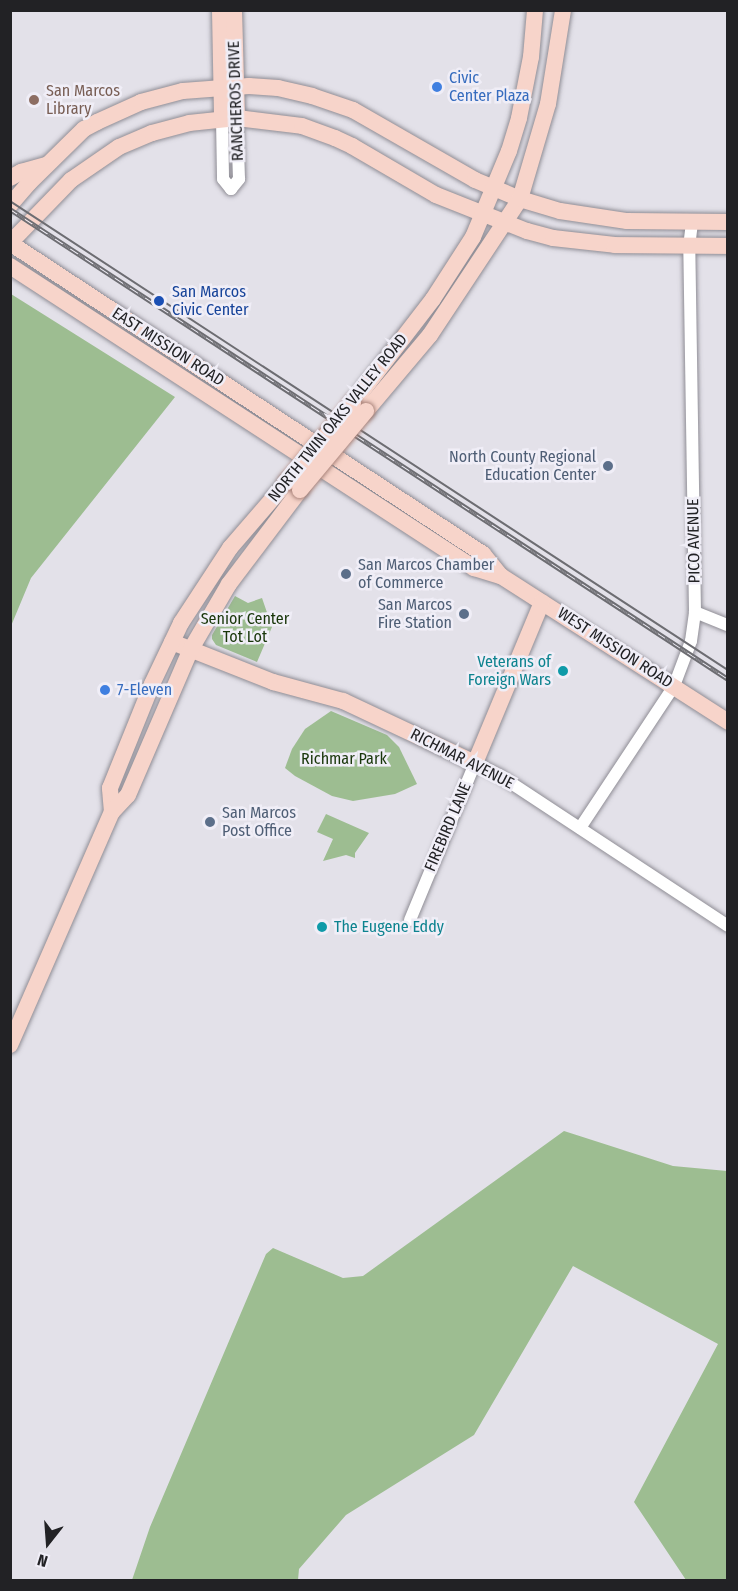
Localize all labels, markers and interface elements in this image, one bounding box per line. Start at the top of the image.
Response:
street label: RANCHEROS DRIVE [224,41,248,161]
place label: Civic Center Plaza [449,68,530,106]
marker: Civic Center Plaza [430,80,444,94]
place label: San Marcos Library [46,81,120,119]
marker: San Marcos Library [27,93,41,107]
place label: San Marcos Civic Center [172,282,249,320]
marker: San Marcos Civic Center [150,292,168,310]
street label: EAST MISSION ROAD [108,304,228,390]
street label: NORTH TWIN OAKS VALLEY ROAD [264,330,412,506]
place label: North County Regional Education Center [449,447,596,485]
marker: North County Regional Education Center [601,459,615,473]
street label: PICO AVENUE [684,499,704,583]
place label: San Marcos Chamber of Commerce [358,555,494,593]
marker: San Marcos Chamber of Commerce [339,567,353,581]
place label: San Marcos Fire Station [378,595,452,633]
street label: WEST MISSION ROAD [554,604,676,692]
marker: San Marcos Fire Station [457,607,471,621]
park label: Senior Center Tot Lot [201,609,289,647]
place label: Veterans of Foreign Wars [468,652,551,690]
marker: Veterans of Foreign Wars [556,664,570,678]
place label: 7-Eleven [117,680,172,700]
marker: 7-Eleven [98,683,112,697]
street label: RICHMAR AVENUE [407,725,517,793]
park label: Richmar Park [301,749,387,769]
street label: FIREBIRD LANE [421,780,475,874]
place label: San Marcos Post Office [222,803,296,841]
marker: San Marcos Post Office [203,815,217,829]
place label: The Eugene Eddy [334,917,444,937]
marker: The Eugene Eddy [315,920,329,934]
north arrow [18,1513,78,1573]
text: N [35,1550,50,1571]

